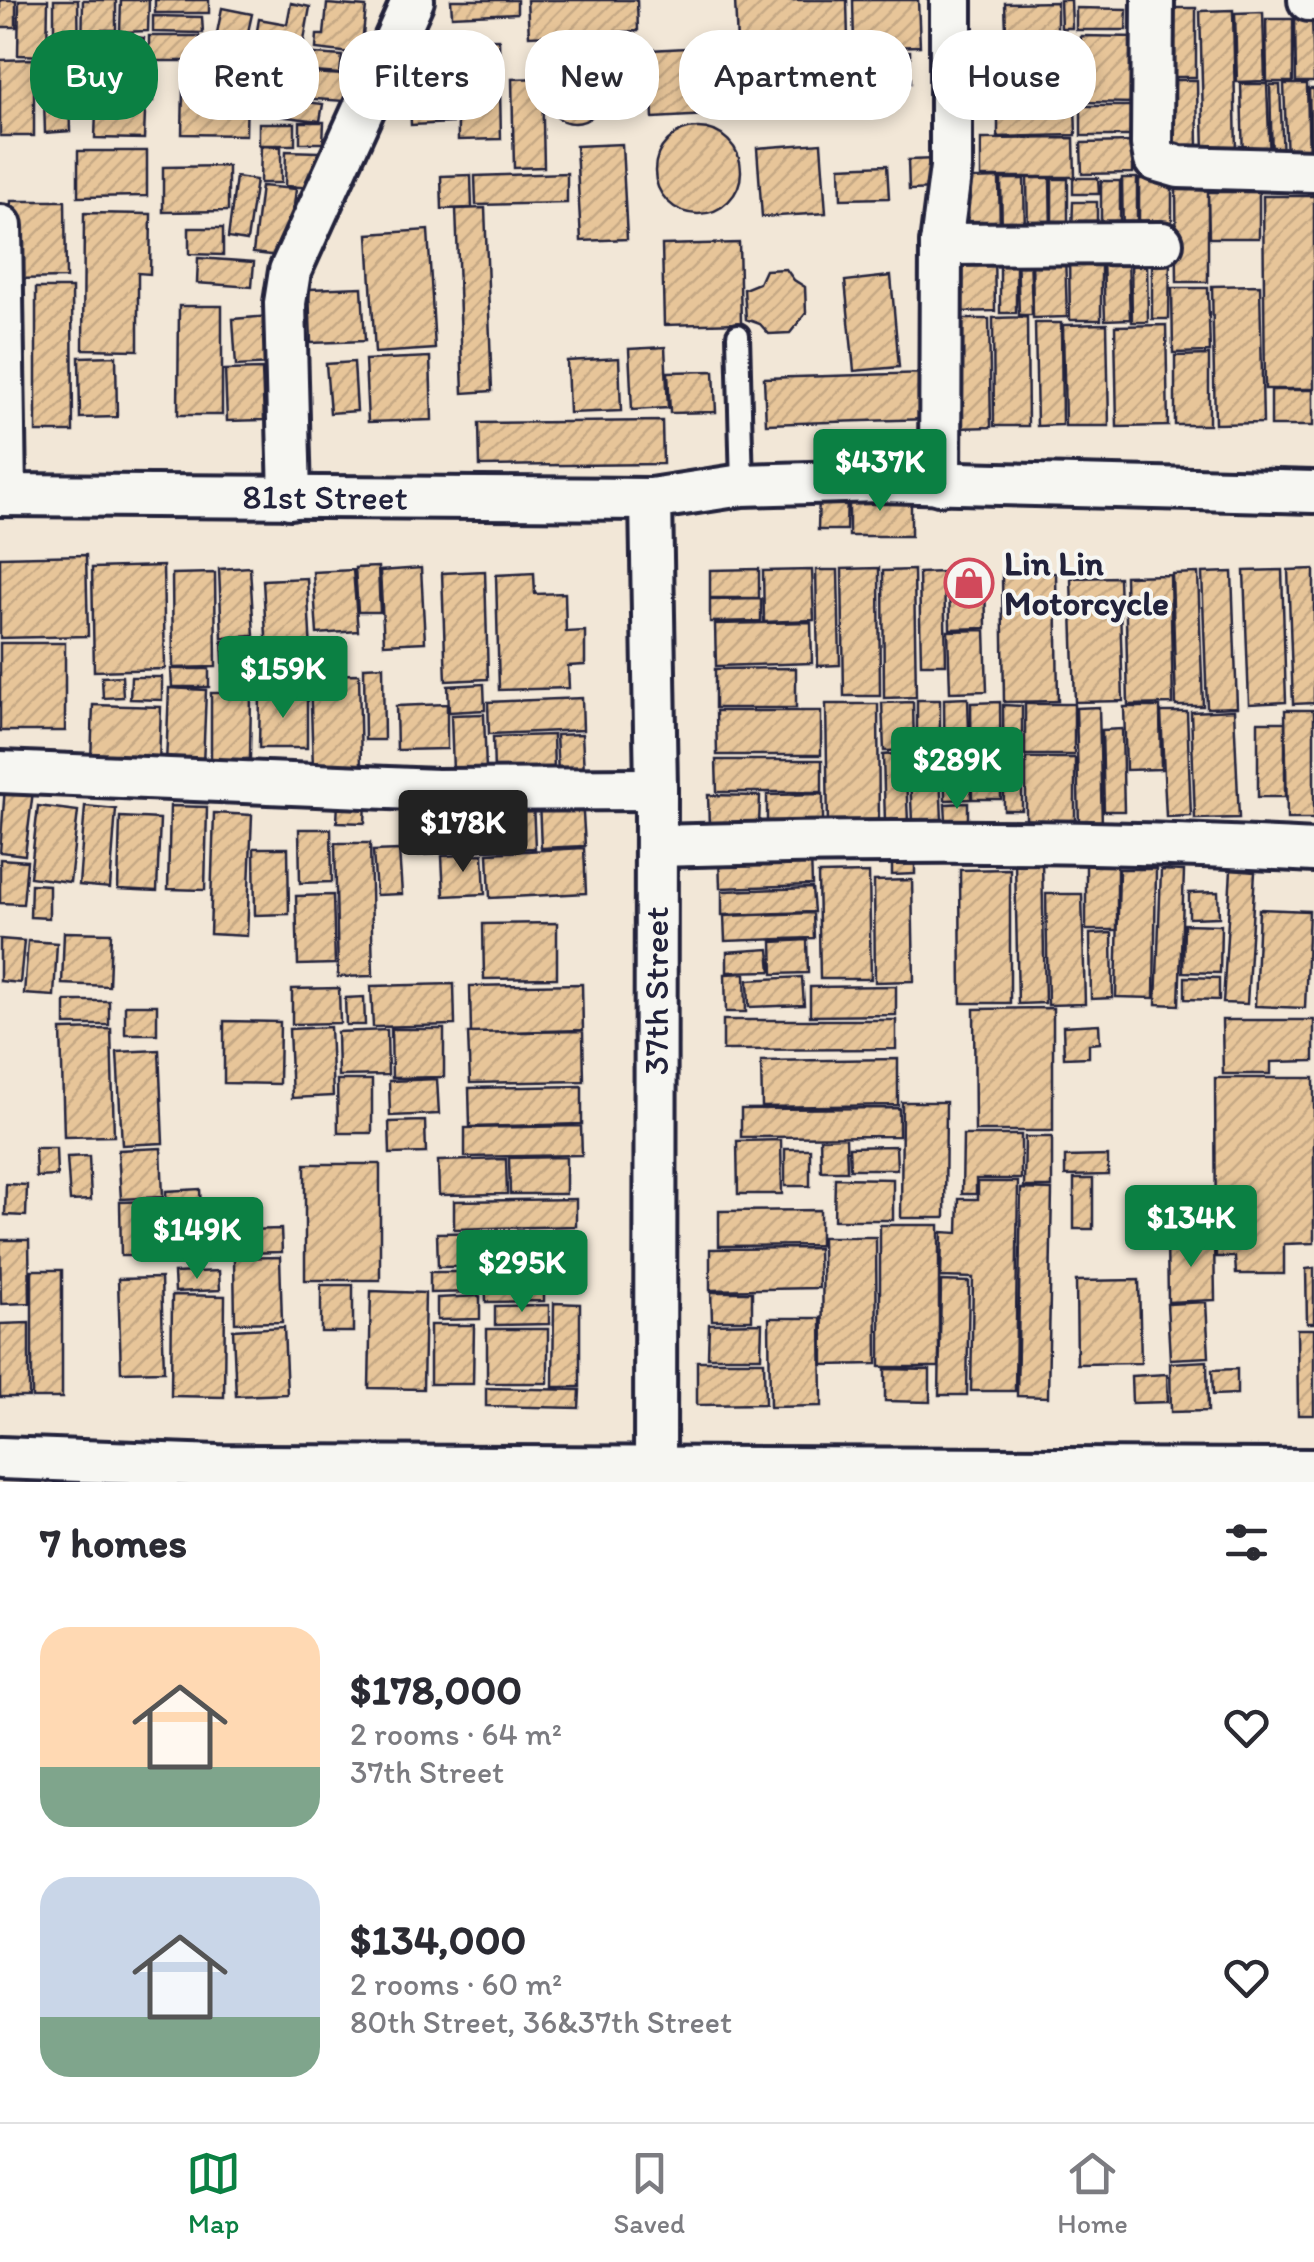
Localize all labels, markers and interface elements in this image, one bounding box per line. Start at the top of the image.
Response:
chip: Buy [30,30,158,120]
chip: Rent [178,30,319,120]
chip: Filters [339,30,505,120]
chip: New [525,30,659,120]
chip: Apartment [679,30,912,120]
chip: House [932,30,1096,120]
pin: $437K [810,429,950,514]
text: $437K [835,442,925,480]
street label: 81st Street [242,475,408,519]
place label: Lin Lin Motorcycle [1004,542,1169,624]
shop icon: Lin Lin Motorcycle [943,557,995,609]
pin: $159K [213,636,353,721]
text: $159K [240,649,326,687]
pin: $289K [887,727,1027,812]
text: $289K [913,740,1001,778]
pin: $178K [393,790,533,875]
text: $178K [421,803,505,841]
street label: 37th Street [635,907,677,1075]
pin: $134K [1121,1185,1261,1270]
pin: $149K [127,1197,267,1282]
text: $134K [1147,1198,1235,1236]
text: $149K [153,1210,241,1248]
pin: $295K [452,1230,592,1315]
text: $295K [478,1243,566,1281]
icon: filters [1219,1515,1274,1570]
text: 7 homes [40,1517,187,1568]
text: $178,000 [350,1664,522,1715]
icon: home [120,1667,240,1787]
icon: heart [1219,1700,1274,1755]
text: 2 rooms · 64 m² [350,1715,562,1753]
text: 37th Street [350,1753,504,1791]
text: $134,000 [350,1914,526,1965]
icon: home [120,1917,240,2037]
icon: heart [1219,1950,1274,2005]
text: 2 rooms · 60 m² [350,1965,562,2003]
text: 80th Street, 36&37th Street [350,2003,732,2041]
tab: Map [186,2146,241,2240]
tab: Saved [613,2146,685,2240]
tab: Home [1057,2146,1128,2240]

